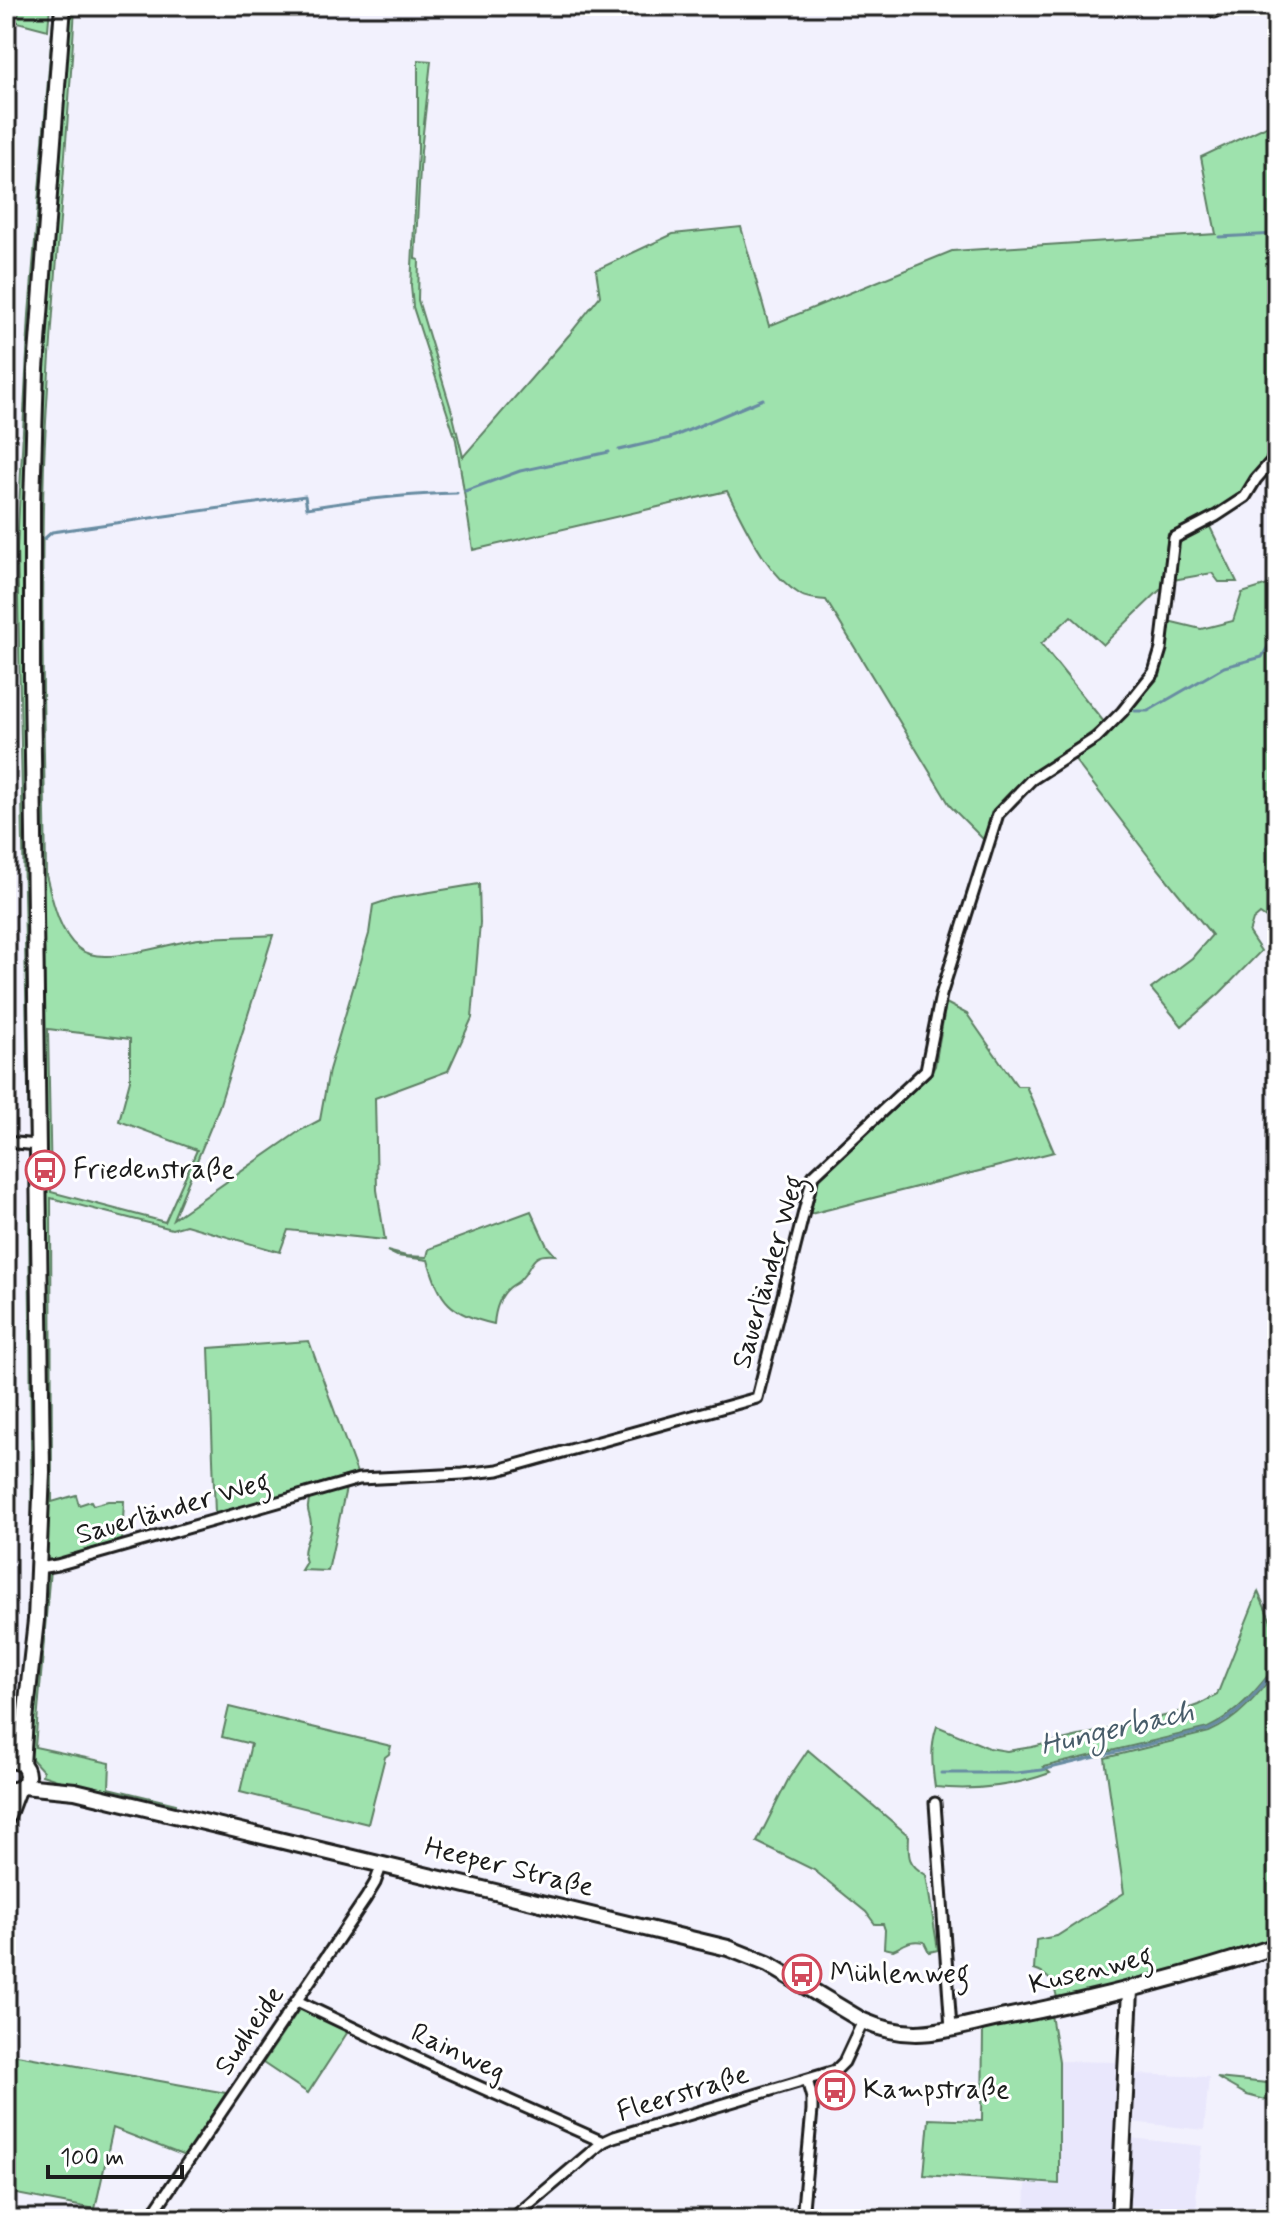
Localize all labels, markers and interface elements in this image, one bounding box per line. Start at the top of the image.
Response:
bus stop icon: Friedenstraße [24,1149,66,1191]
place label: Friedenstraße [73,1152,235,1189]
street label: Sauerländer Weg [724,1171,817,1374]
street label: Sauerländer Weg [72,1464,275,1557]
water label: Hungerbach [1036,1692,1198,1769]
street label: Heeper Straße [421,1829,597,1907]
street label: Kusenweg [1026,1938,1157,2007]
bus stop icon: Mühlenweg [781,1953,823,1995]
place label: Mühlenweg [830,1956,969,1996]
street label: Sudheide [206,1979,294,2083]
street label: Rainweg [405,2015,511,2091]
street label: Fleerstraße [613,2056,753,2132]
bus stop icon: Kampstraße [814,2069,856,2111]
place label: Kampstraße [863,2072,1010,2109]
scale bar [48,2129,182,2179]
text: 100 m [60,2143,124,2174]

